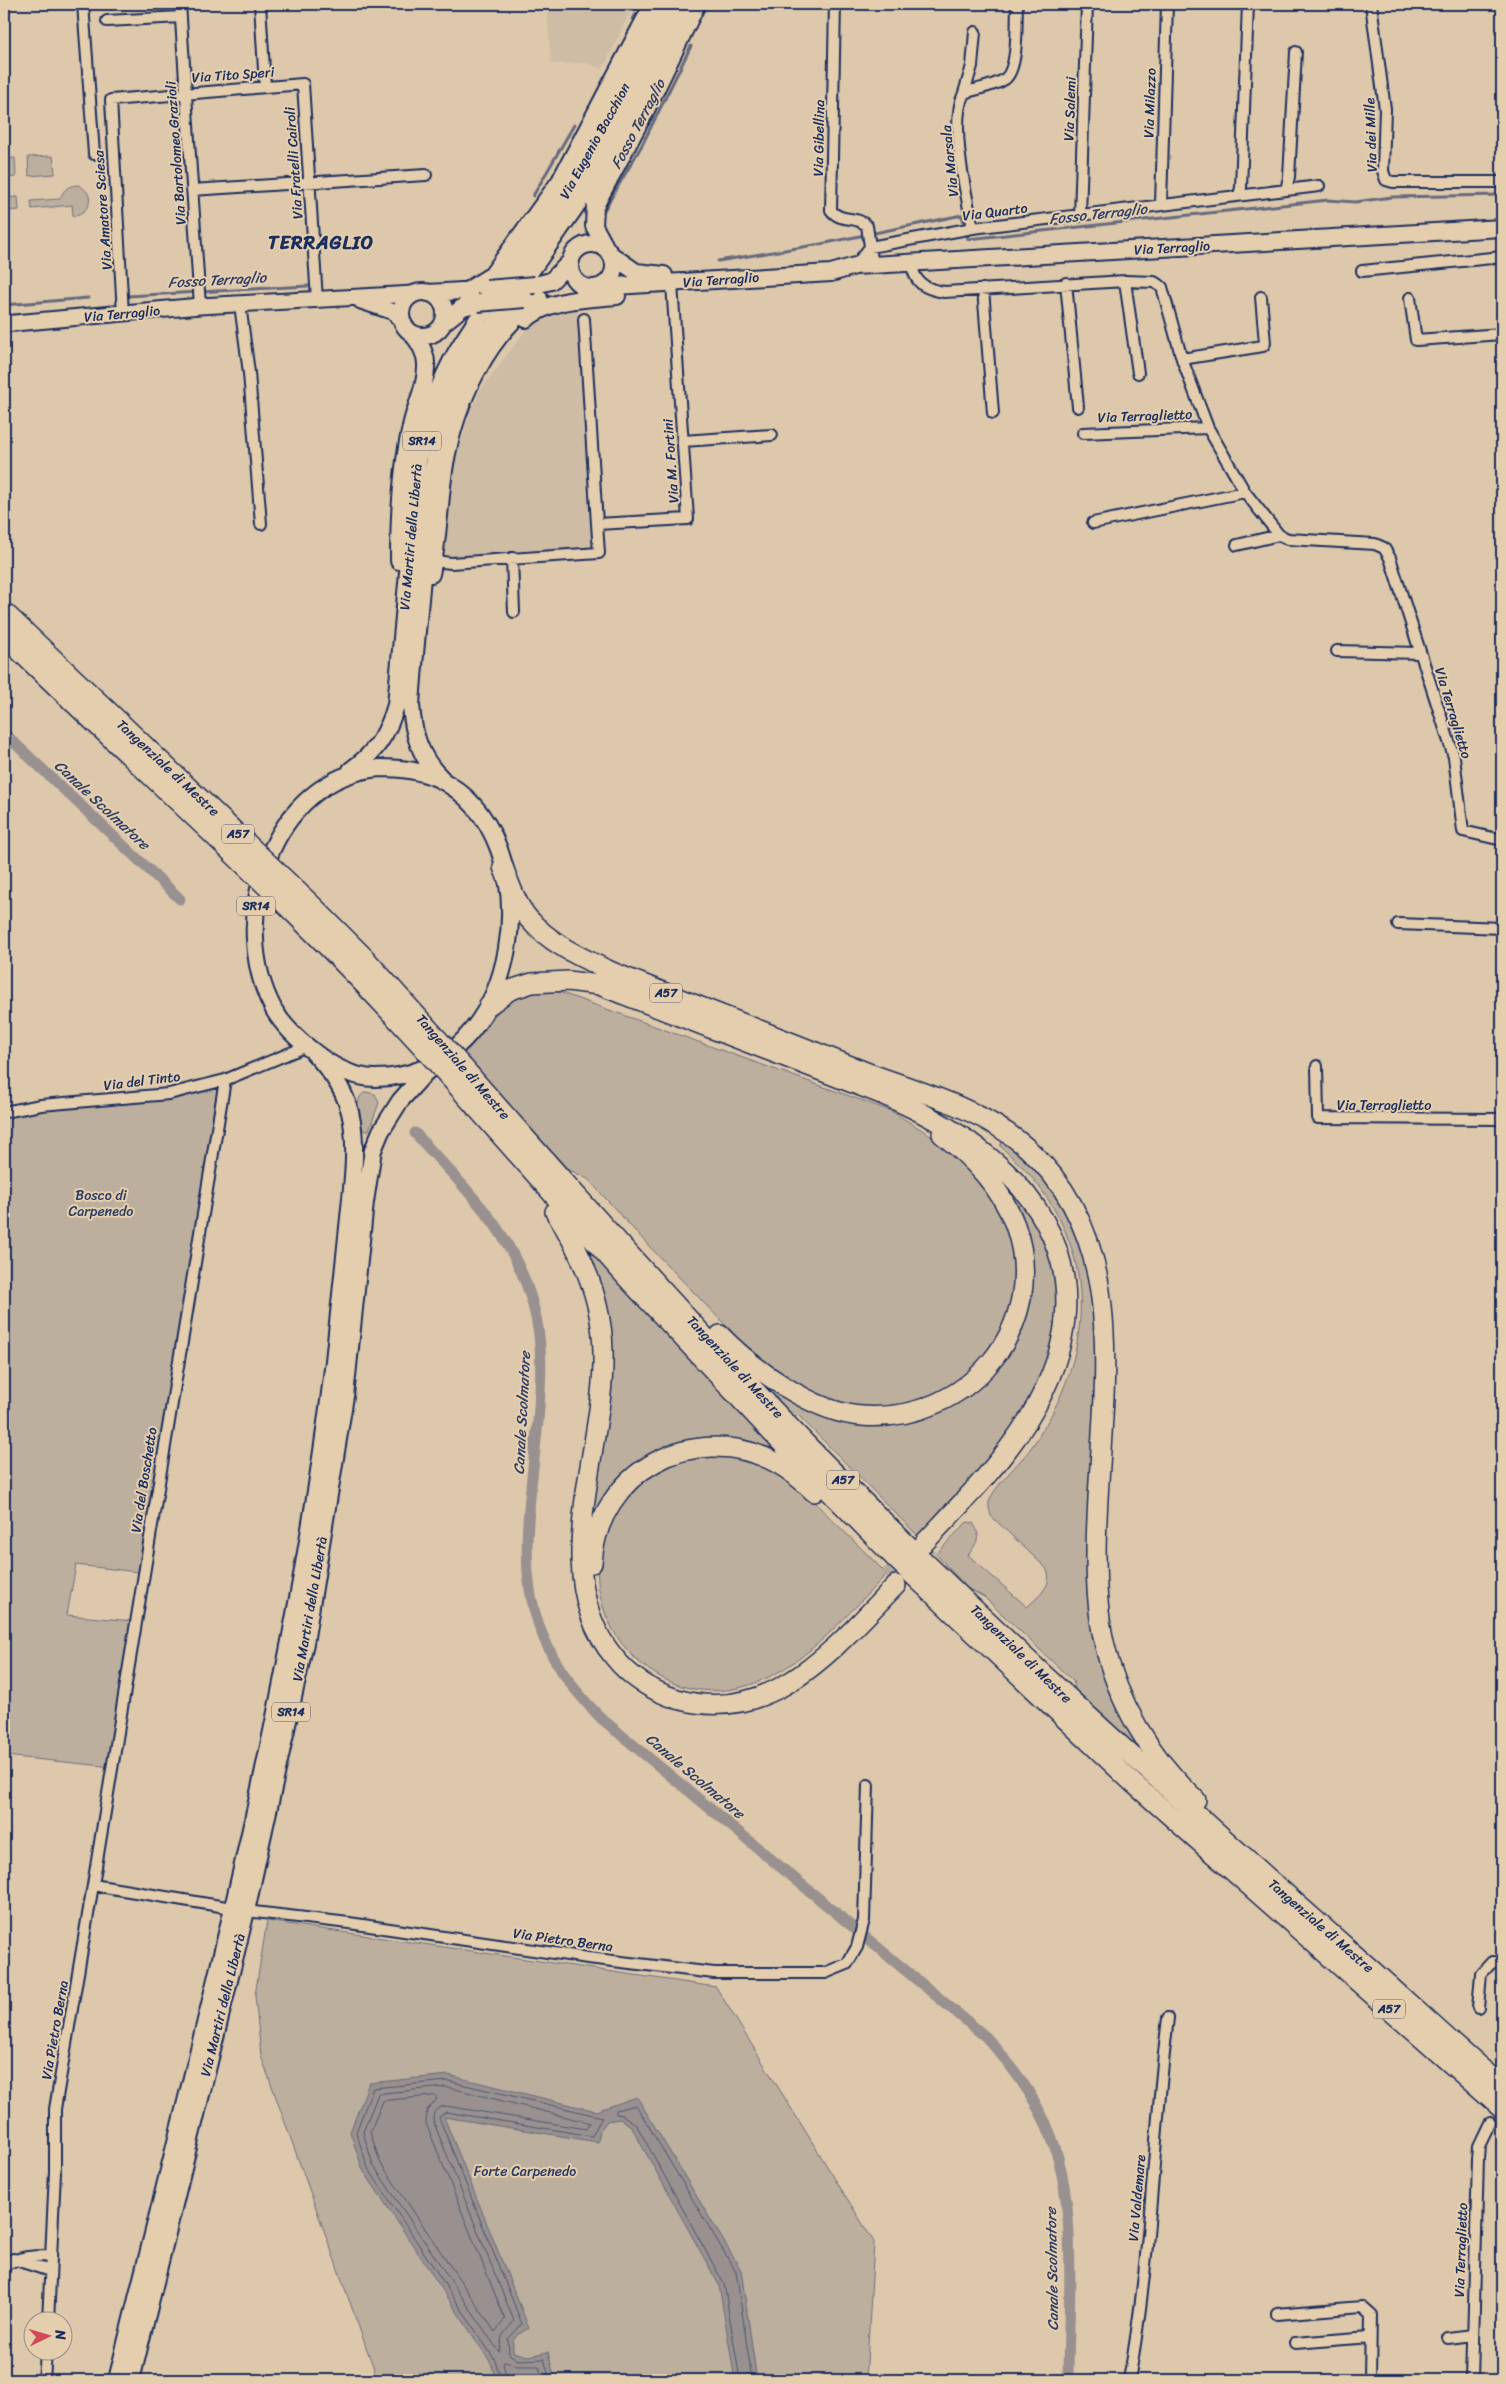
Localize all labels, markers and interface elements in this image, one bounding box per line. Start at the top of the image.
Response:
street label: Via Tito Speri [191,60,276,90]
street label: Via Milazzo [1136,68,1164,138]
water label: Fosso Terraglio [603,73,673,173]
street label: Via Salemi [1056,75,1084,142]
street label: Via Eugenio Bacchion [553,78,638,204]
street label: Via Bartolomeo Grazioli [158,79,193,226]
street label: Via dei Mille [1357,97,1385,173]
street label: Via Gibellina [806,99,832,177]
street label: Via Fratelli Cairoli [278,105,310,220]
street label: Via Marsala [934,123,966,198]
street label: Via Amatore Sciesa [86,148,120,271]
street label: Via Quarto [961,196,1029,228]
water label: Fosso Terraglio [1048,196,1150,232]
district label: TERRAGLIO [268,226,374,259]
street label: Via Terraglio [1133,234,1211,262]
water label: Fosso Terraglio [167,264,268,296]
street label: Via Terraglio [682,265,760,295]
street label: Via Terraglio [83,298,161,330]
street label: Via Terraglietto [1097,402,1193,430]
street label: Via M. Fortini [656,417,686,504]
road number: SR14 [403,432,441,451]
street label: Via Martiri della Libertà [392,463,430,611]
street label: Via Terraglietto [1427,664,1479,762]
street label: Tangenziale di Mestre [110,713,226,823]
water label: Canale Scolmatore [48,754,157,857]
road number: A57 [222,824,254,844]
road number: SR14 [237,896,275,916]
road number: A57 [650,984,682,1002]
street label: Tangenziale di Mestre [409,1008,517,1126]
street label: Via del Tinto [102,1064,182,1098]
street label: Via Terraglietto [1337,1093,1431,1118]
park label: Bosco di Carpenedo [69,1183,133,1224]
street label: Tangenziale di Mestre [680,1309,790,1425]
water label: Canale Scolmatore [506,1350,538,1475]
street label: Via del Boschetto [123,1425,165,1534]
road number: A57 [827,1470,859,1490]
street label: Via Martiri della Libertà [285,1535,335,1683]
street label: Tangenziale di Mestre [964,1598,1078,1710]
road number: SR14 [272,1702,310,1721]
water label: Canale Scolmatore [639,1726,751,1826]
street label: Tangenziale di Mestre [1262,1872,1380,1980]
street label: Via Pietro Berna [511,1921,615,1959]
street label: Via Martiri della Libertà [193,1931,253,2079]
street label: Via Pietro Berna [34,1978,76,2082]
road number: A57 [1373,2000,1405,2018]
street label: Via Valdemare [1121,2153,1153,2242]
park label: Forte Carpenedo [474,2159,576,2184]
street label: Via Terraglietto [1447,2202,1475,2298]
water label: Canale Scolmatore [1038,2206,1066,2331]
north arrow [22,2312,72,2362]
text: N [47,2328,73,2341]

